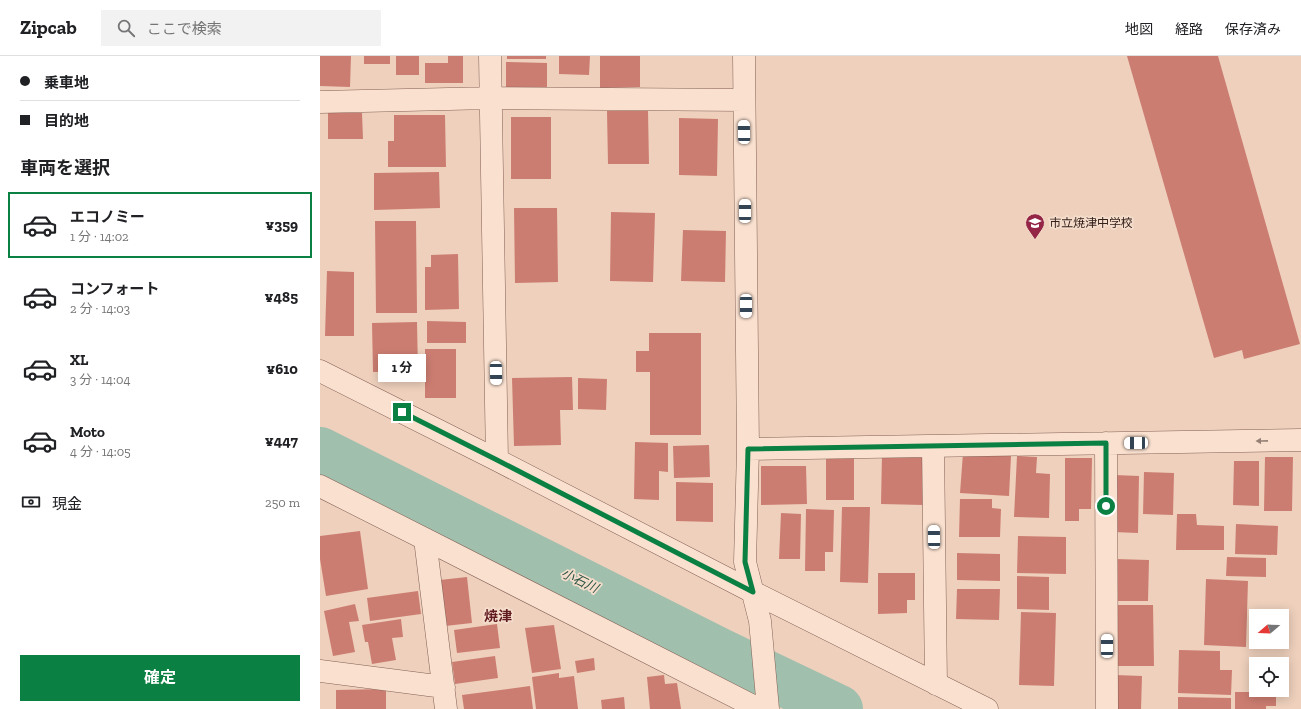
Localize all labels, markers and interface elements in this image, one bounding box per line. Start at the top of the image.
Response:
search box [101,10,381,46]
text: Zipcab [20,16,77,39]
icon: search [115,17,137,39]
text: ここで検索 [147,20,222,38]
text: 地図 [1125,21,1153,38]
text: 経路 [1175,21,1203,38]
text: 保存済み [1225,21,1281,38]
text: 乗車地 [44,74,89,92]
text: 目的地 [44,112,89,130]
car [738,120,750,144]
text: 車両を選択 [20,157,110,179]
car [739,199,751,223]
icon: car [22,207,58,243]
text: エコノミー [70,208,145,226]
school or university icon: 市立焼津中学校 [1024,212,1046,240]
text: ¥359 [265,216,298,234]
place label: 市立焼津中学校 [1049,216,1133,230]
text: 1 分 · 14:02 [70,229,129,244]
icon: car [22,279,58,315]
text: コンフォート [70,280,160,298]
text: ¥485 [265,288,298,306]
car [740,294,752,318]
text: 2 分 · 14:03 [70,301,130,316]
icon: car [22,351,58,387]
text: XL [70,351,88,369]
callout: 1 分 [378,354,426,382]
text: ¥610 [266,360,298,378]
text: 1 分 [392,360,412,375]
car [490,361,502,385]
text: 3 分 · 14:04 [70,372,130,387]
route end [393,403,411,421]
icon: car [22,423,58,459]
text: Moto [70,423,105,441]
text: ¥447 [265,432,298,450]
car [1124,437,1148,449]
one-way arrow [1255,438,1268,444]
text: 4 分 · 14:05 [70,444,131,459]
icon: cash [20,491,42,513]
text: 現金 [52,495,82,513]
text: 250 m [265,495,300,510]
route start [1097,497,1115,515]
car [928,525,940,549]
water label: 小石川 [559,565,602,597]
district label: 焼津 [484,608,512,625]
north arrow [1249,609,1289,649]
map controls [1249,609,1289,697]
car [1101,634,1113,658]
button: 確定 [20,655,300,701]
button: locate [1249,657,1289,697]

